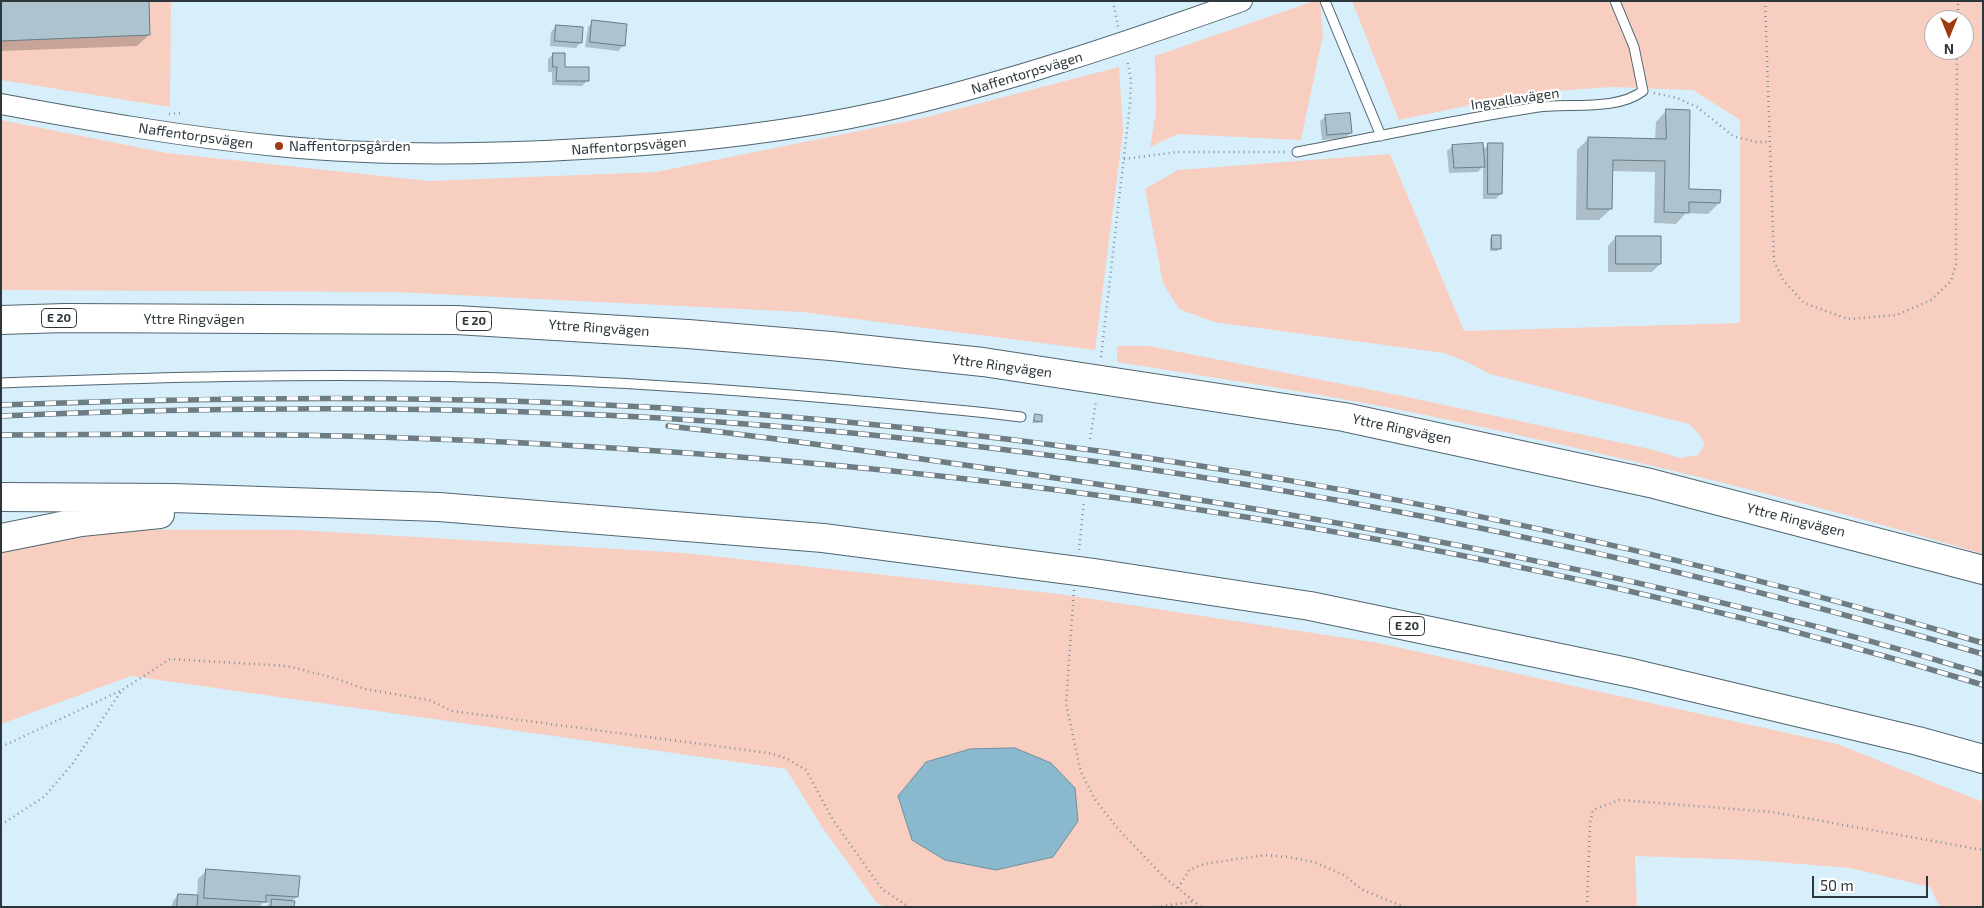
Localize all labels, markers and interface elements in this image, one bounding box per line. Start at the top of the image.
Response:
north arrow [1924,10,1974,60]
text: N [1944,41,1954,58]
street label: Naffentorpsvägen [969,48,1085,98]
street label: Ingvallavägen [1470,84,1560,114]
street label: Naffentorpsvägen [138,120,254,152]
street label: Naffentorpsvägen [571,134,687,158]
place label: Naffentorpsgården [289,138,411,154]
marker: Naffentorpsgården [273,140,285,152]
road number: E 20 [42,308,76,328]
street label: Yttre Ringvägen [143,311,245,327]
road number: E 20 [456,312,492,331]
street label: Yttre Ringvägen [548,316,650,340]
street label: Yttre Ringvägen [951,351,1053,381]
street label: Yttre Ringvägen [1351,410,1453,448]
street label: Yttre Ringvägen [1745,500,1847,540]
road number: E 20 [1390,616,1424,636]
scale bar [1814,866,1930,898]
text: 50 m [1820,876,1854,894]

